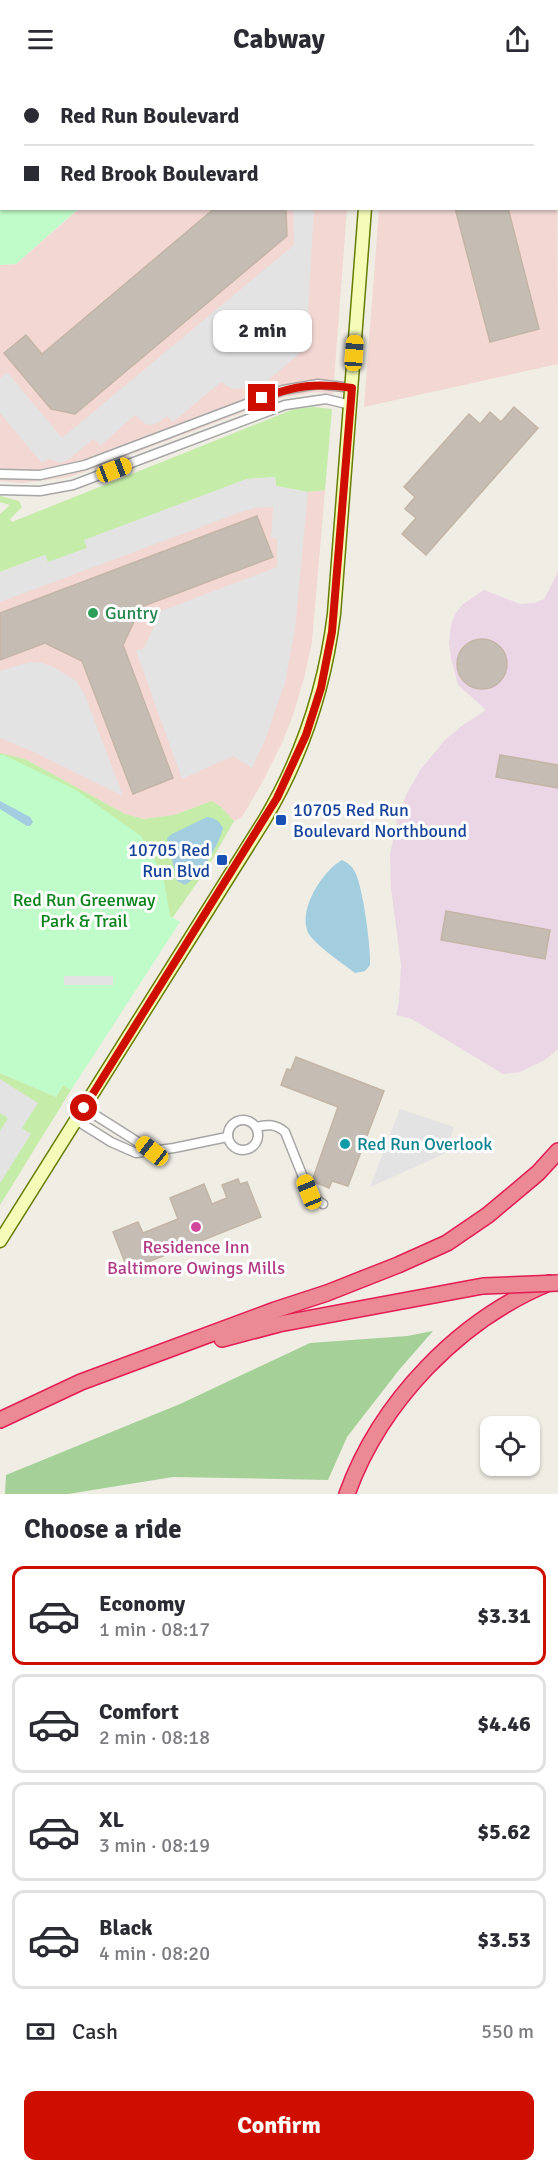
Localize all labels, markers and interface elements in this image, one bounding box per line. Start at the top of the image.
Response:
icon: menu [24,23,57,56]
text: Cabway [233,23,325,56]
icon: share [501,23,534,56]
text: Red Run Boulevard [60,102,239,129]
text: Red Brook Boulevard [60,160,258,187]
callout: 2 min [212,311,312,353]
text: 2 min [238,318,287,343]
car [344,334,364,372]
route end [248,384,275,411]
car [94,455,134,485]
place label: Guntry [105,602,159,624]
marker: Guntry [86,606,100,620]
place label: 10705 Red Run Boulevard Northbound [293,799,467,842]
marker: 10705 Red Run Boulevard Northbound [274,813,288,827]
place label: 10705 Red Run Blvd [128,839,210,882]
marker: 10705 Red Run Blvd [215,853,229,867]
park label: Red Run Greenway Park & Trail [13,889,156,932]
route start [70,1094,97,1121]
car [132,1133,172,1169]
place label: Red Run Overlook [357,1133,492,1155]
marker: Red Run Overlook [338,1137,352,1151]
car [294,1172,324,1212]
marker: Residence Inn Baltimore Owings Mills [189,1220,203,1234]
place label: Residence Inn Baltimore Owings Mills [107,1236,285,1279]
map controls [480,1416,540,1476]
button: locate [480,1416,540,1476]
text: Choose a ride [24,1513,182,1546]
icon: car [27,1589,81,1643]
text: Economy [99,1590,185,1617]
text: $3.31 [477,1602,531,1629]
text: 1 min · 08:17 [99,1617,210,1642]
icon: car [27,1697,81,1751]
text: Comfort [99,1698,179,1725]
text: $4.46 [477,1710,531,1737]
text: 2 min · 08:18 [99,1725,210,1750]
icon: car [27,1805,81,1859]
text: XL [99,1806,124,1833]
text: $5.62 [477,1818,531,1845]
text: 3 min · 08:19 [99,1833,210,1858]
icon: car [27,1913,81,1967]
text: Black [99,1914,153,1941]
text: $3.53 [477,1926,531,1953]
text: 4 min · 08:20 [99,1941,210,1966]
icon: cash [24,2015,57,2048]
text: Cash [72,2018,118,2045]
text: 550 m [481,2019,534,2044]
button: Confirm [24,2091,534,2160]

